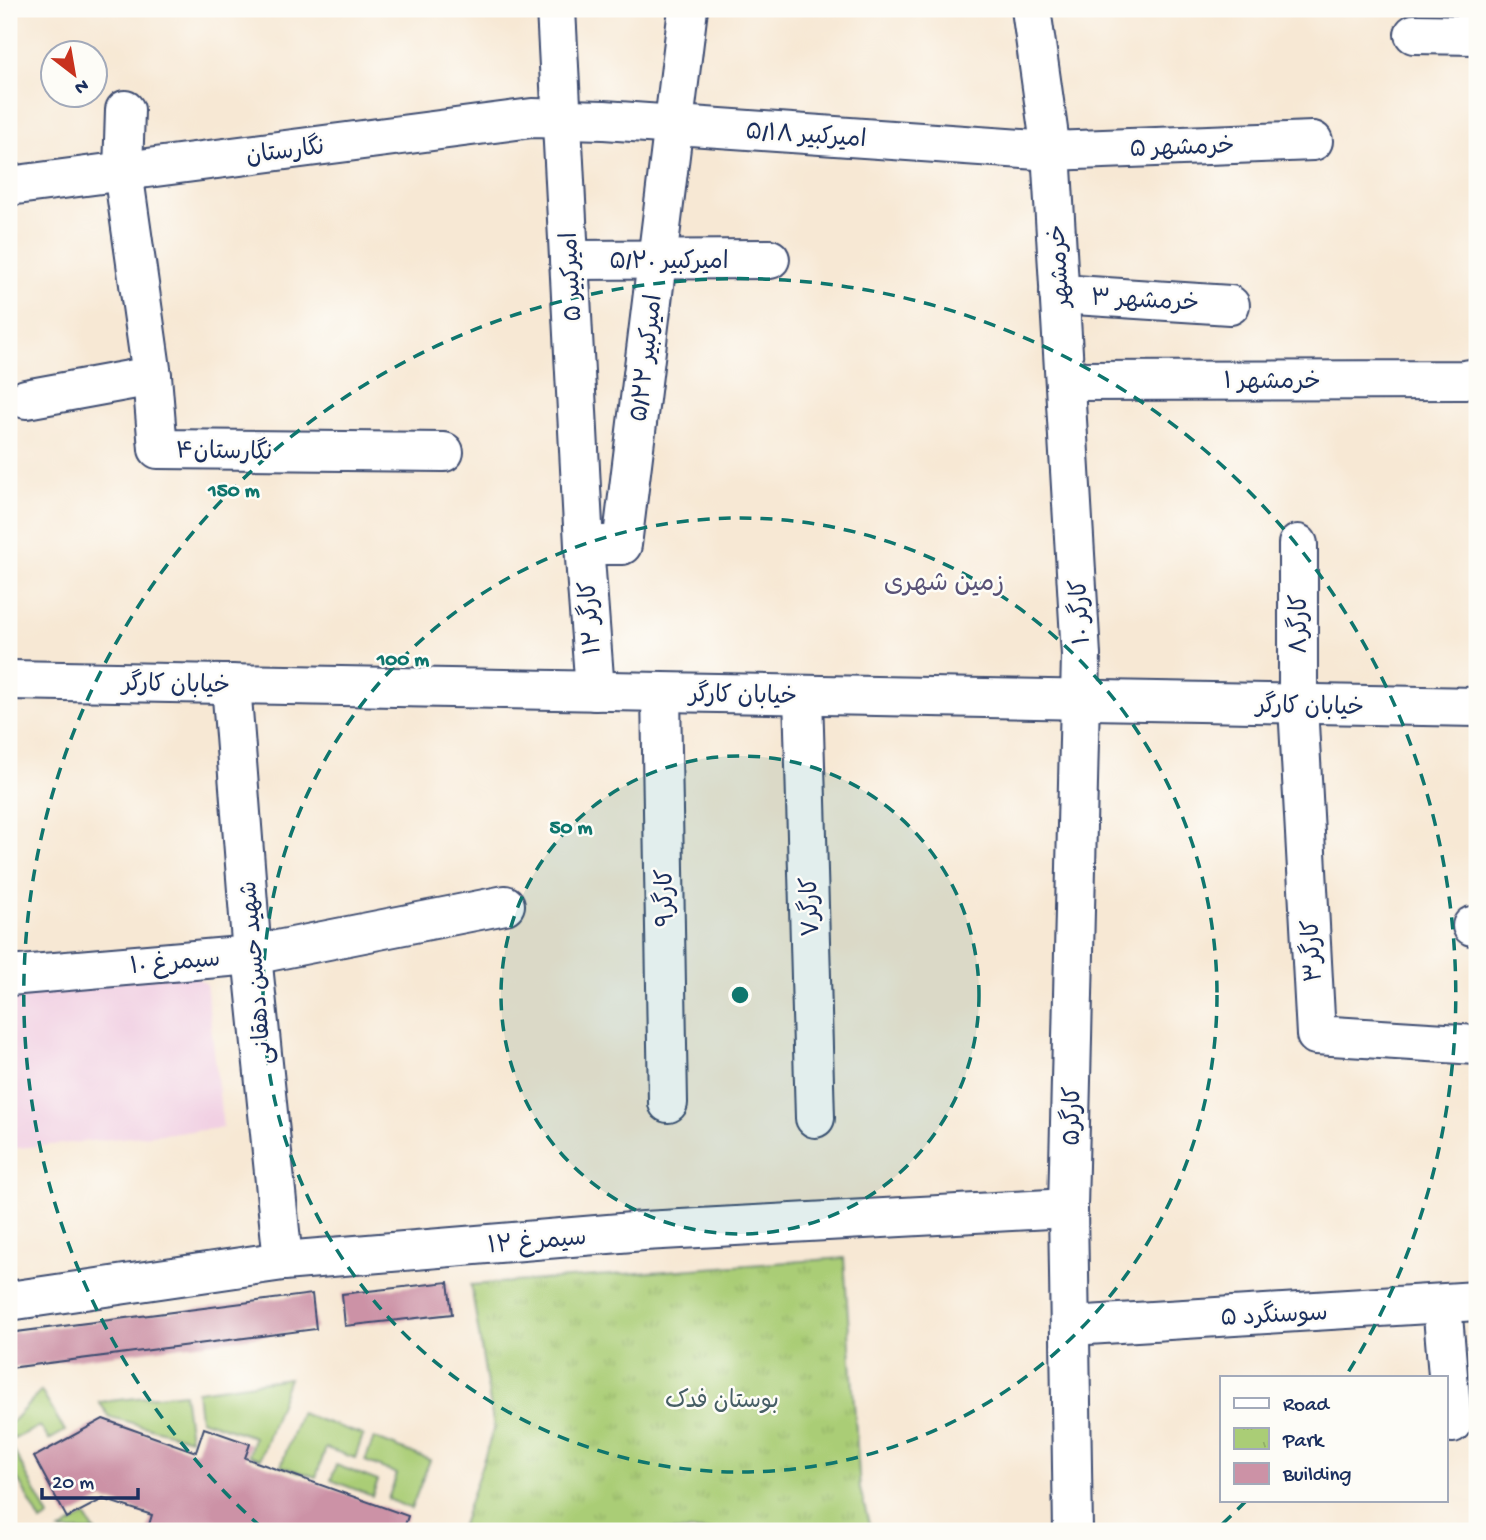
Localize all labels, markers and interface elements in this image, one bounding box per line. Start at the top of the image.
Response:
north arrow [38,38,108,108]
text: N [70,73,92,99]
street label: امیرکبیر ۵/۱۸ [744,119,867,156]
street label: نگارستان [244,131,326,173]
street label: خرمشهر ۵ [1129,133,1235,166]
street label: خرمشهر [1044,223,1079,310]
street label: امیرکبیر ۵ [557,231,590,322]
street label: امیرکبیر ۵/۲۰ [609,249,729,278]
street label: خرمشهر ۳ [1090,285,1200,320]
street label: امیرکبیر ۵/۲۲ [626,293,671,424]
street label: خرمشهر ۱ [1223,369,1321,398]
street label: نگارستان۴ [175,435,273,469]
text: 150 m [207,480,260,505]
district label: زمین شهری [884,570,1004,601]
street label: کارگر ۱۰ [1063,578,1099,645]
street label: کارگر ۱۲ [572,580,610,656]
street label: کارگر۸ [1284,594,1316,654]
text: 100 m [376,649,429,674]
street label: خیابان کارگر [120,668,230,702]
street label: خیابان کارگر [687,679,797,713]
street label: خیابان کارگر [1254,690,1364,724]
text: 50 m [550,817,593,842]
street label: کارگر۹ [649,869,683,927]
street label: کارگر۷ [794,876,828,937]
street label: شهید حسن دهقانی [236,880,281,1066]
street label: کارگر۳ [1295,919,1331,983]
street label: سیمرغ ۱۰ [129,946,222,983]
centre of rings [728,983,752,1007]
street label: کارگر۵ [1056,1086,1090,1146]
street label: سیمرغ ۱۲ [487,1225,588,1262]
street label: سوسنگرد ۵ [1220,1297,1329,1335]
legend [1220,1376,1448,1502]
park label: بوستان فدک [665,1388,779,1417]
text: Road [1283,1394,1331,1419]
text: Park [1282,1430,1326,1455]
scale bar [42,1456,138,1500]
text: Building [1282,1464,1352,1489]
text: 20 m [52,1472,94,1497]

